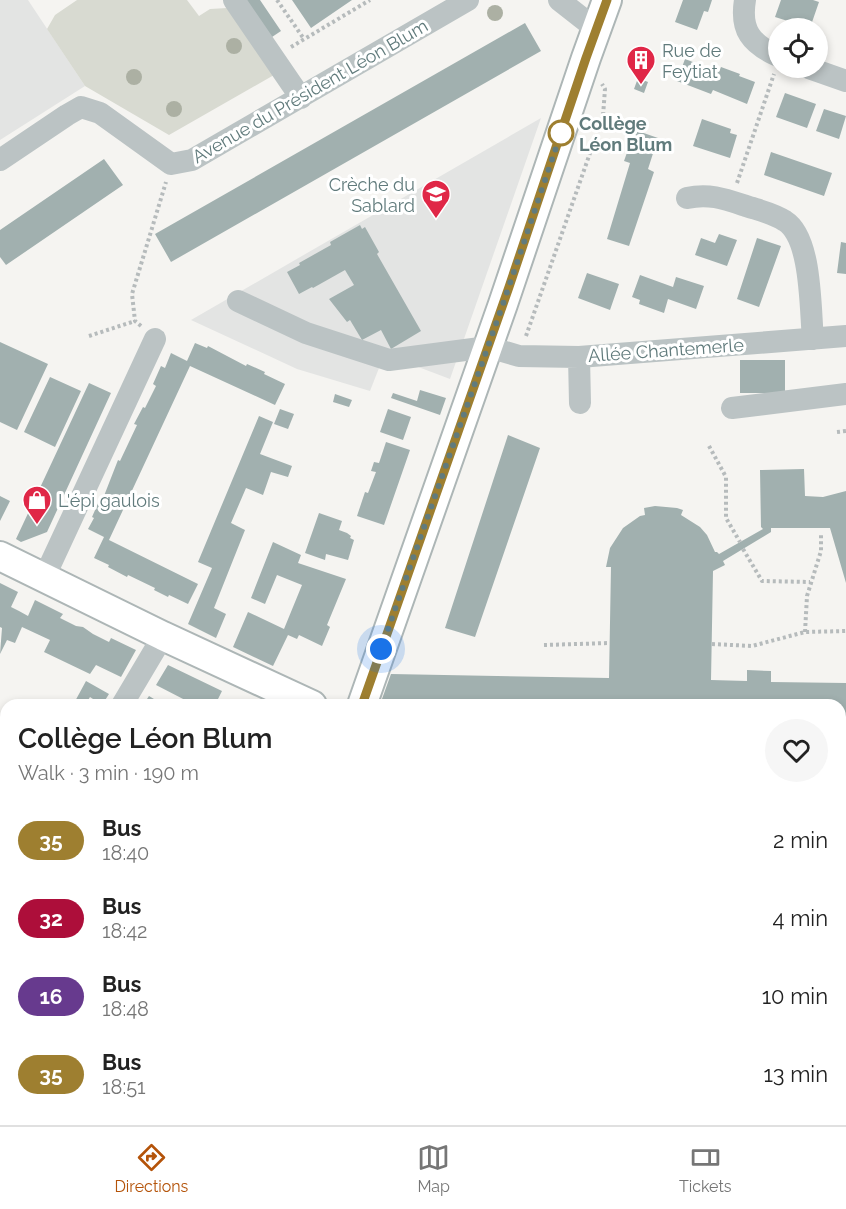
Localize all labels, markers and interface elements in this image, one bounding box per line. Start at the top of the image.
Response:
street label: Avenue du Président Léon Blum [189,15,431,167]
map controls [768,18,828,78]
button: locate [768,18,828,78]
place label: Rue de Feytiat [662,40,722,82]
building icon: Rue de Feytiat [625,44,657,86]
place label: Collège Léon Blum [579,113,672,155]
marker: Collège Léon Blum [548,120,574,146]
place label: Crèche du Sablard [329,174,415,216]
school or university icon: Crèche du Sablard [420,178,452,220]
street label: Allée Chantemerle [587,334,745,366]
shop icon: L'épi gaulois [21,484,53,526]
place label: L'épi gaulois [58,490,160,511]
your location [366,634,396,664]
button: heart [765,719,828,782]
text: Collège Léon Blum [18,722,272,755]
text: Walk · 3 min · 190 m [18,761,199,785]
text: Bus [102,815,141,841]
text: 2 min [773,827,828,853]
text: 35 [39,828,63,853]
text: 18:40 [102,841,149,865]
text: Bus [102,893,141,919]
text: 4 min [773,905,828,931]
text: 32 [39,906,63,931]
text: 18:42 [102,919,148,943]
text: Bus [102,971,141,997]
text: 10 min [762,983,828,1009]
text: 16 [39,984,63,1009]
text: 18:48 [102,997,149,1021]
text: Bus [102,1049,141,1075]
text: 13 min [763,1061,828,1087]
text: 35 [39,1062,63,1087]
text: 18:51 [102,1075,146,1099]
tab: Directions [114,1141,188,1196]
tab: Map [417,1141,450,1196]
tab: Tickets [679,1141,732,1196]

